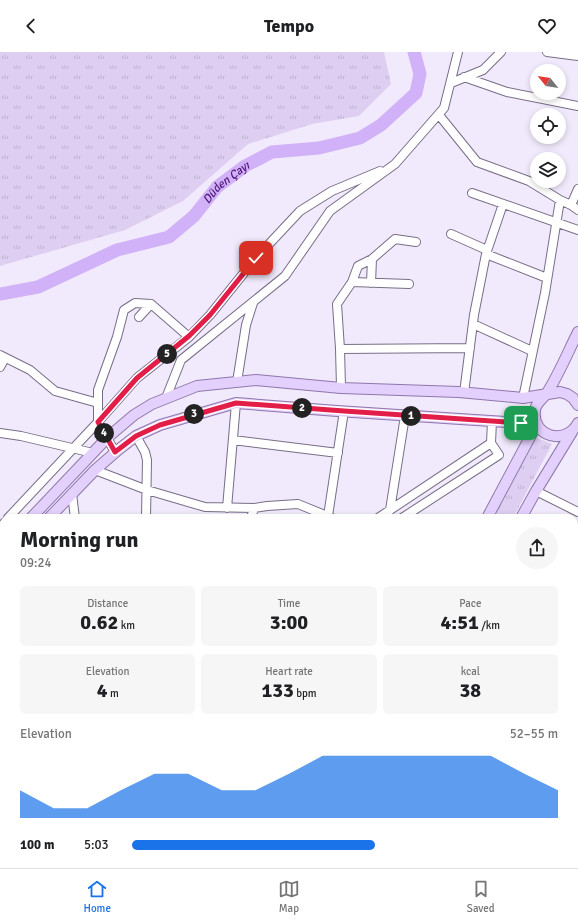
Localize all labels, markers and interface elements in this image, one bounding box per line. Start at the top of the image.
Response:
icon: back [20,15,42,37]
text: Tempo [264,15,314,37]
icon: heart [536,15,558,37]
north arrow [530,64,566,100]
map controls [530,64,566,188]
button: locate [530,108,566,144]
button: layers [530,152,566,188]
water label: Düden Çayı [199,157,253,207]
pin [239,241,273,275]
icon: check [245,247,267,269]
pin: 5 [157,344,177,364]
text: 5 [164,347,170,360]
pin: 2 [292,398,312,418]
text: 2 [299,401,305,414]
pin: 3 [184,404,204,424]
pin: 1 [401,406,421,426]
pin [504,406,538,440]
text: 3 [191,407,197,420]
text: 1 [408,409,414,422]
icon: arrive [510,412,532,434]
pin: 4 [94,423,114,443]
text: 4 [101,426,107,439]
text: Morning run [20,526,139,553]
button: share [516,527,558,569]
text: 09:24 [20,555,52,571]
text: Distance [87,597,128,610]
text: Time [278,597,300,610]
text: Pace [459,597,481,610]
text: 0.62 [80,610,118,635]
text: 3:00 [270,610,308,635]
text: 4:51 [440,610,479,635]
text: km [118,619,135,632]
text: /km [479,619,500,632]
text: Elevation [86,665,130,678]
text: Heart rate [265,665,313,678]
text: kcal [461,665,480,678]
text: 4 [97,678,107,703]
text: 133 [261,678,294,703]
text: 38 [460,678,481,703]
text: m [107,687,119,700]
text: bpm [294,687,317,700]
text: Elevation [20,726,72,742]
text: 52–55 m [510,726,558,742]
text: 100 m [20,837,54,853]
text: 5:03 [84,837,109,853]
tab: Home [83,878,111,915]
tab: Map [278,878,300,915]
tab: Saved [467,878,495,915]

